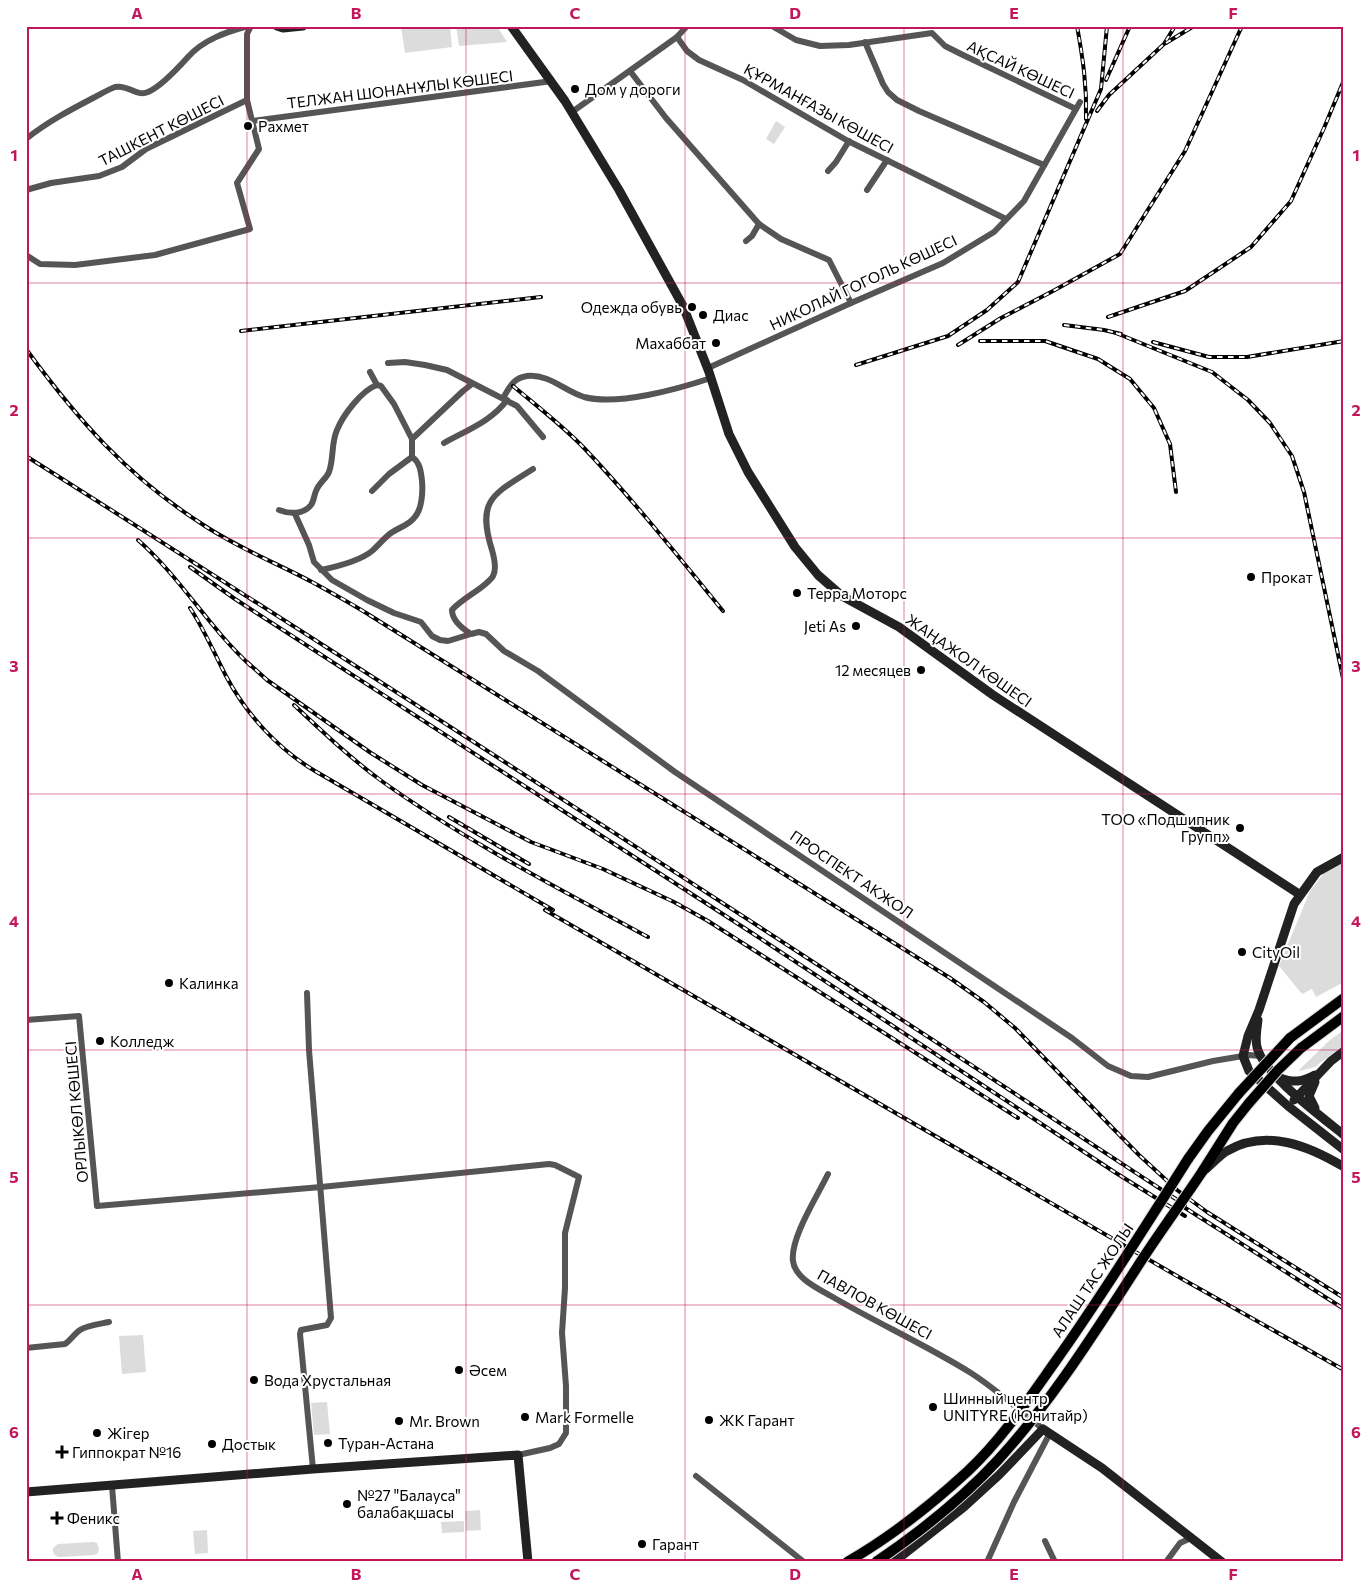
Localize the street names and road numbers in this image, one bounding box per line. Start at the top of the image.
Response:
street label: АҚСАЙ КӨШЕСІ [964,36,1078,102]
street label: ҚҰРМАНҒАЗЫ КӨШЕСІ [741,59,897,157]
street label: ТЕЛЖАН ШОНАНҰЛЫ КӨШЕСІ [286,66,514,112]
street label: ТАШКЕНТ КӨШЕСІ [95,91,227,169]
street label: НИКОЛАЙ ГОГОЛЬ КӨШЕСІ [766,231,960,333]
street label: ЖАҢАЖОЛ КӨШЕСІ [902,610,1036,710]
street label: ПРОСПЕКТ АКЖОЛ [787,826,917,922]
street label: ОРЛЫКӨЛ КӨШЕСІ [61,1040,91,1184]
street label: АЛАШ ТАС ЖОЛЫ [1047,1220,1137,1340]
street label: ПАВЛОВ КӨШЕСІ [815,1265,935,1343]

